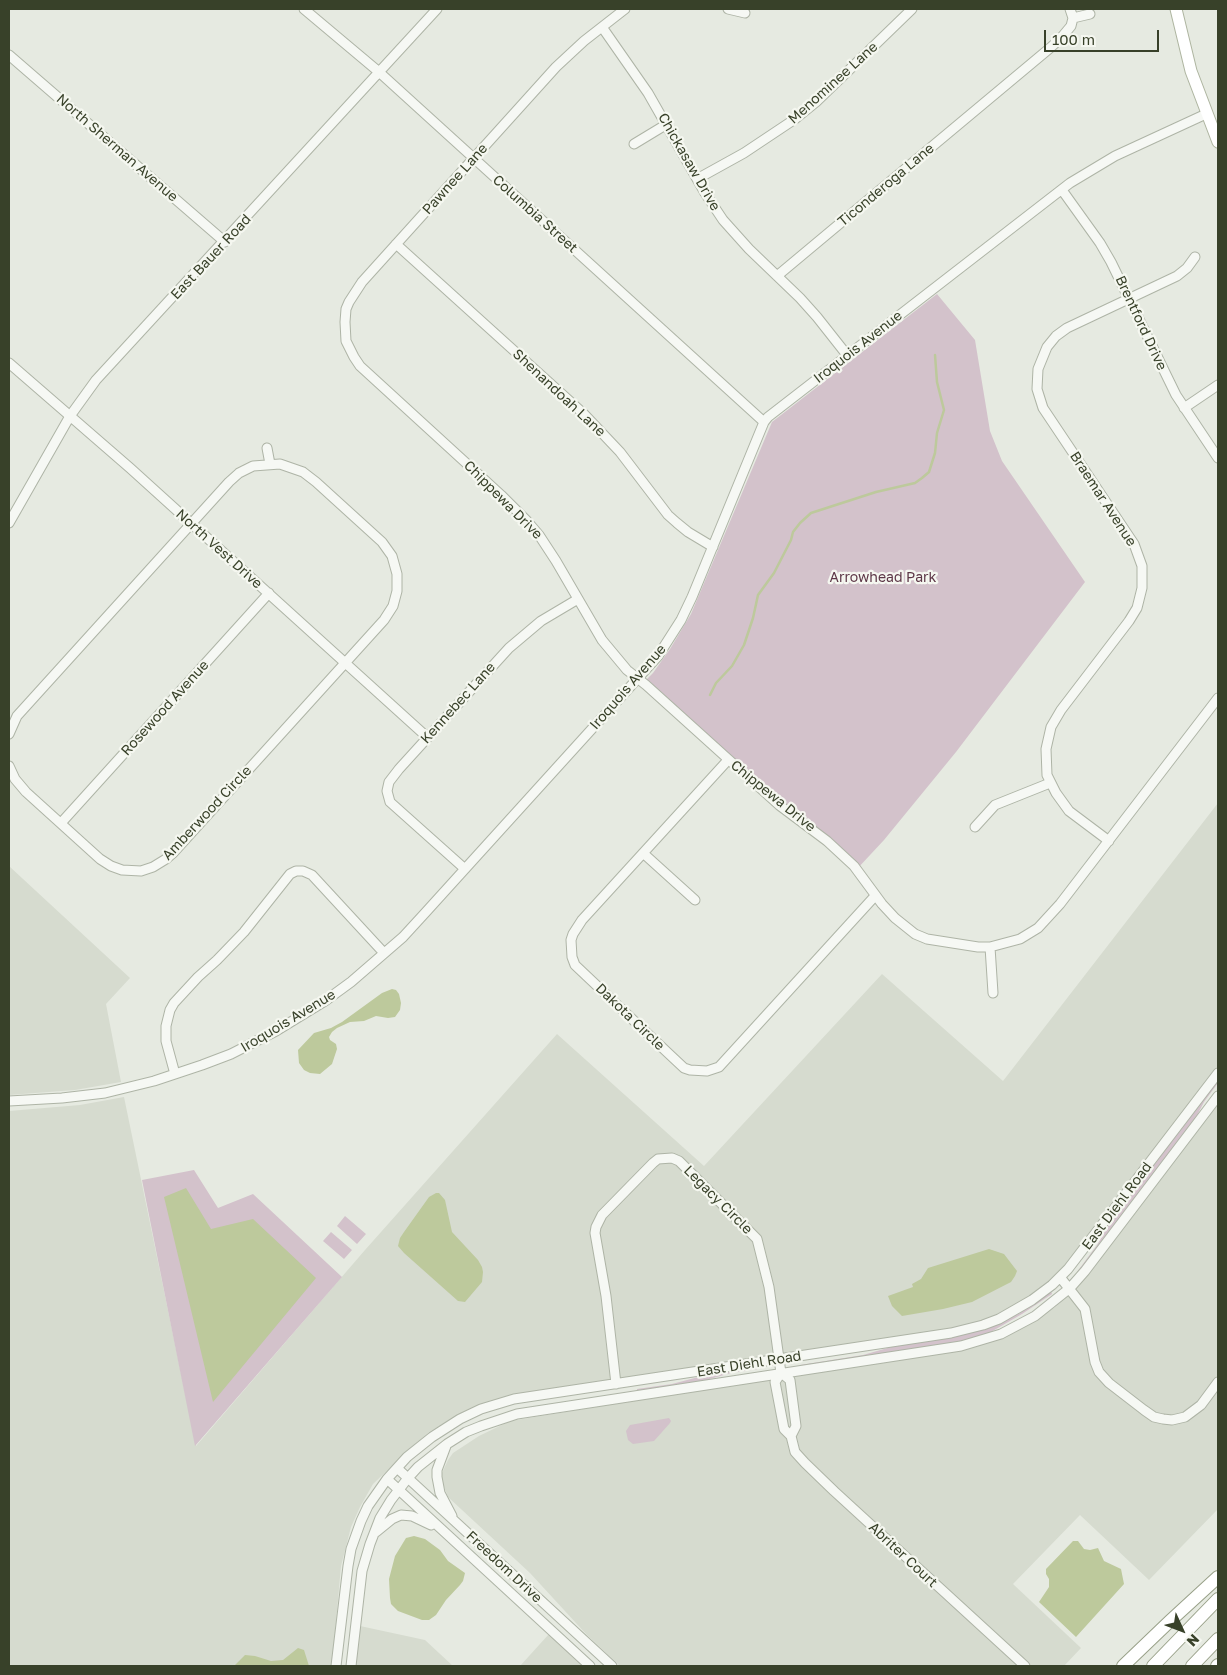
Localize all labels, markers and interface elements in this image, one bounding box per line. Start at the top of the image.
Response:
scale bar [1047,20,1162,52]
text: 100 m [1052,30,1095,48]
street label: Menominee Lane [785,38,881,128]
street label: North Sherman Avenue [53,91,181,205]
street label: Chickasaw Drive [654,110,724,214]
street label: Pawnee Lane [419,140,491,218]
street label: Ticonderoga Lane [835,140,937,230]
street label: Columbia Street [489,171,581,257]
street label: East Bauer Road [167,211,255,303]
street label: Brentford Drive [1112,273,1170,373]
street label: Iroquois Avenue [810,307,906,387]
street label: Shenandoah Lane [509,346,609,440]
street label: Braemar Avenue [1066,449,1140,549]
street label: Chippewa Drive [460,457,546,543]
street label: North Vest Drive [172,506,266,592]
park label: Arrowhead Park [830,570,936,586]
street label: Iroquois Avenue [586,641,670,733]
street label: Rosewood Avenue [118,657,212,759]
street label: Kennebec Lane [417,659,499,747]
street label: Chippewa Drive [727,757,819,835]
street label: Amberwood Circle [159,762,255,864]
street label: Dakota Circle [592,980,668,1054]
street label: Iroquois Avenue [238,986,338,1056]
street label: East Diehl Road [1079,1159,1155,1253]
street label: Legacy Circle [680,1162,756,1238]
street label: East Diehl Road [696,1347,802,1381]
street label: Abriter Court [865,1519,941,1591]
street label: Freedom Drive [463,1528,545,1606]
north arrow [1157,1605,1207,1655]
text: N [1183,1631,1203,1650]

